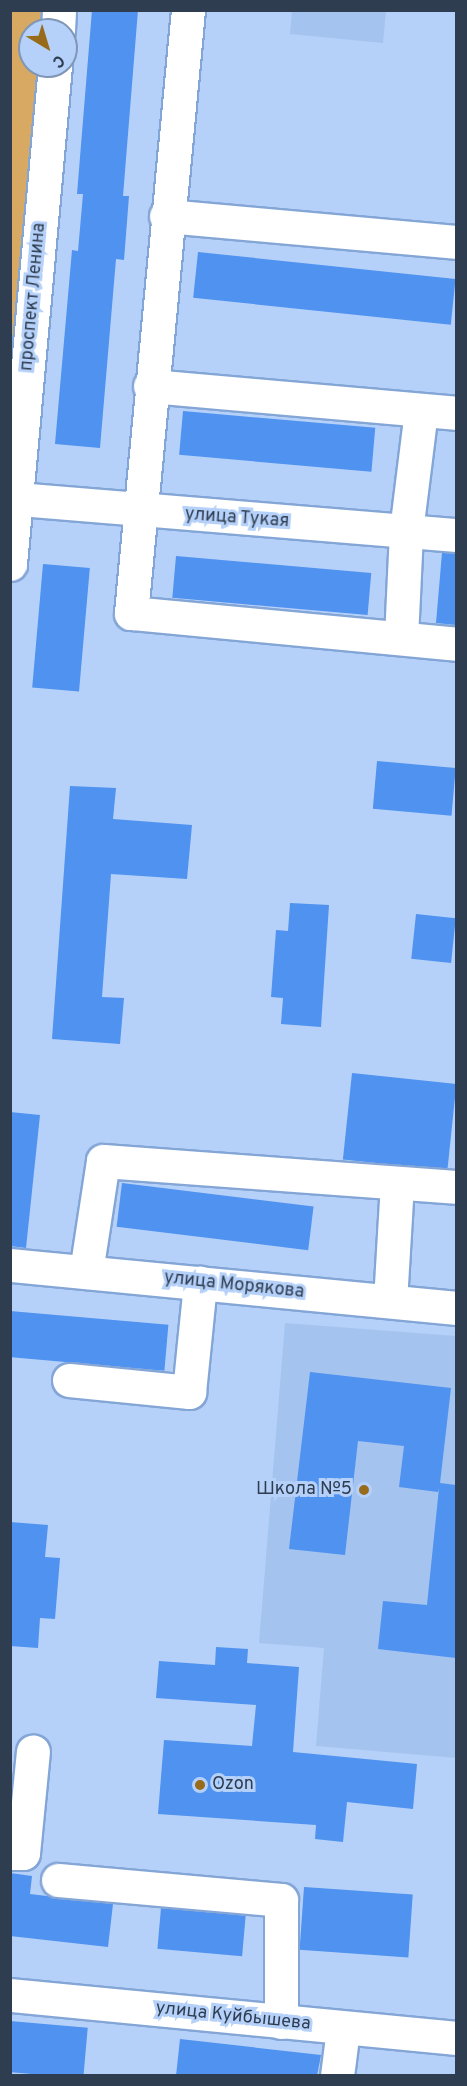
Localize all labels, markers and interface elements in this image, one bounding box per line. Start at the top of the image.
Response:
north arrow [18,18,78,78]
text: С [48,50,68,72]
street label: проспект Ленина [17,222,51,372]
street label: улица Тукая [184,505,290,533]
street label: улица Морякова [163,1268,305,1304]
place label: Школа №5 [256,1479,352,1501]
marker: Школа №5 [357,1483,371,1497]
place label: Ozon [212,1774,254,1796]
marker: Ozon [193,1778,207,1792]
street label: улица Куйбышева [154,1998,312,2036]

